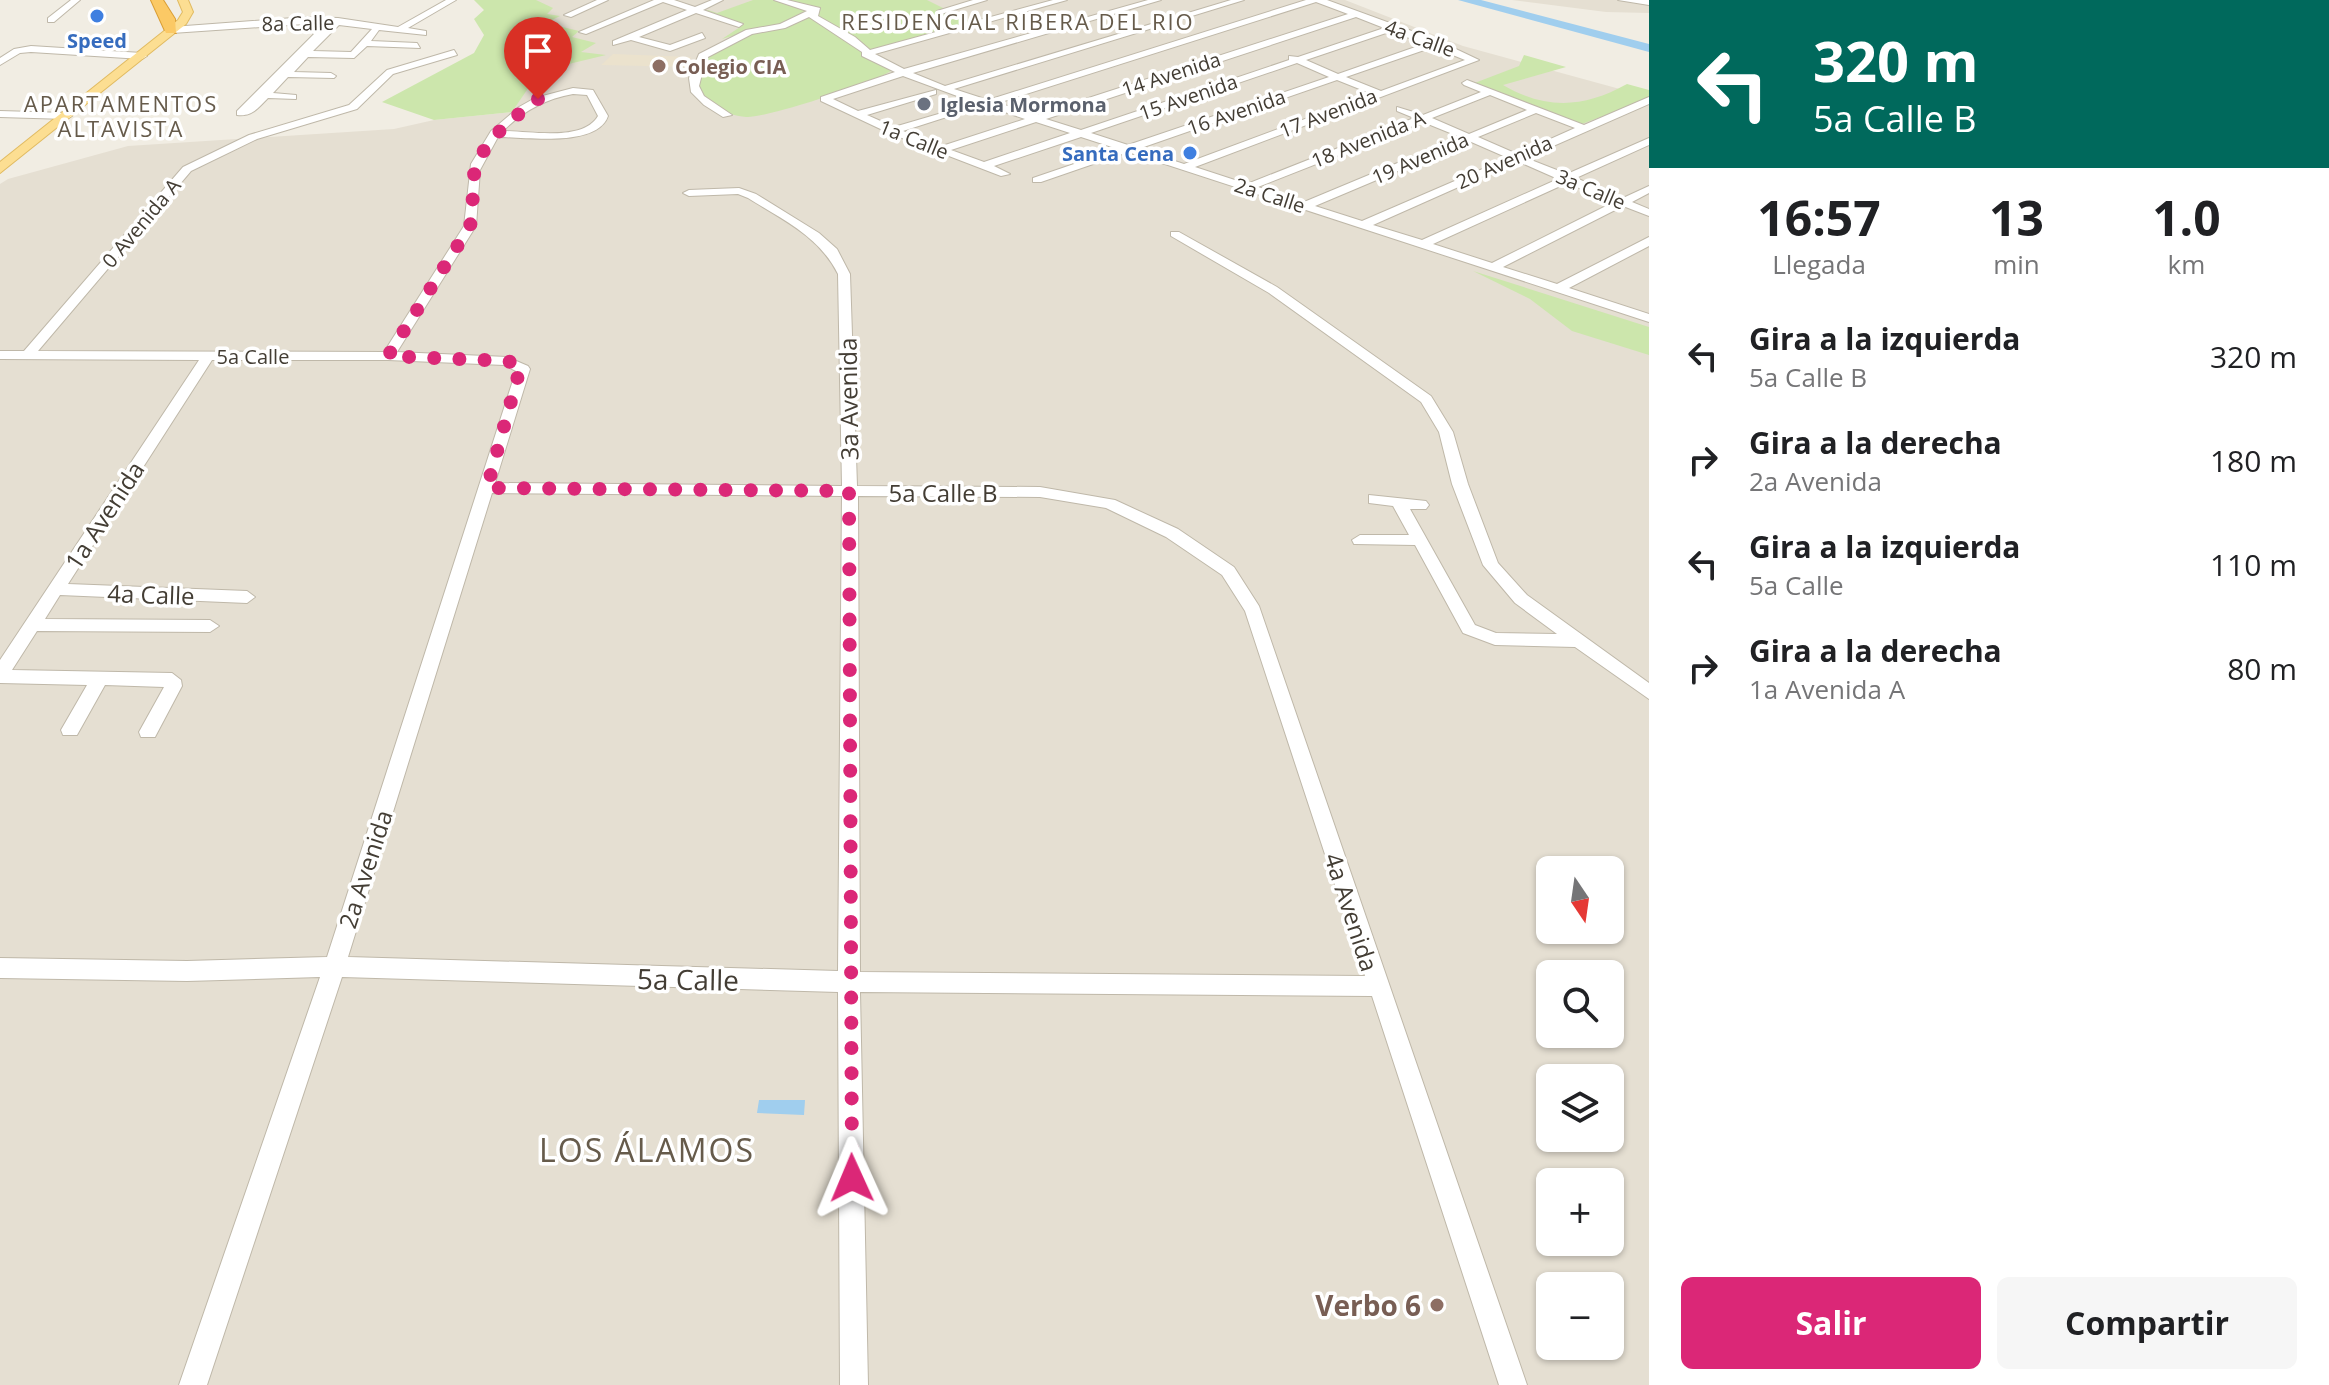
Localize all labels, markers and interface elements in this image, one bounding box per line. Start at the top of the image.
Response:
district label: RESIDENCIAL RIBERA DEL RIO [841,6,1195,36]
marker: Speed [88,7,106,25]
street label: 8a Calle [261,9,335,37]
street label: 4a Calle [1381,13,1459,63]
pin [504,17,572,99]
text: 320 m [1813,22,1979,98]
place label: Speed [67,27,127,54]
icon: arrive [516,29,560,73]
icon: left [1681,32,1785,136]
street label: 14 Avenida [1118,45,1224,103]
place label: Colegio CIA [675,53,786,80]
marker: Colegio CIA [650,57,668,75]
street label: 15 Avenida [1135,68,1241,126]
street label: 17 Avenida [1275,82,1381,144]
street label: 16 Avenida [1183,83,1289,141]
district label: APARTAMENTOS ALTAVISTA [24,88,218,143]
place label: Iglesia Mormona [940,91,1107,118]
text: 5a Calle B [1813,94,1977,143]
marker: Iglesia Mormona [915,95,933,113]
street label: 18 Avenida A [1307,104,1429,174]
street label: 1a Calle [875,113,953,165]
street label: 19 Avenida [1367,126,1473,190]
street label: 20 Avenida [1452,129,1556,195]
place label: Santa Cena [1062,140,1174,167]
marker: Santa Cena [1181,144,1199,162]
street label: 3a Calle [1552,162,1630,216]
street label: 2a Calle [1231,171,1309,219]
street label: 0 Avenida A [96,172,187,273]
text: 16:57 [1757,185,1881,250]
text: 13 [1989,185,2044,250]
text: 1.0 [2152,185,2221,250]
text: Llegada [1772,246,1866,282]
text: min [1993,246,2040,282]
text: km [2168,246,2205,282]
text: Gira a la izquierda [1749,318,2021,359]
icon: left [1681,334,1725,378]
text: 320 m [2210,336,2297,377]
street label: 3a Avenida [830,337,866,461]
street label: 5a Calle [217,343,289,370]
text: 5a Calle B [1749,359,1867,395]
text: Gira a la derecha [1749,422,2002,463]
icon: right [1681,438,1725,482]
text: 180 m [2210,440,2297,481]
street label: 1a Avenida [57,455,151,575]
text: 2a Avenida [1749,463,1882,499]
street label: 5a Calle B [888,476,998,509]
text: Gira a la izquierda [1749,526,2021,567]
icon: left [1681,542,1725,586]
text: 110 m [2210,544,2297,585]
text: 5a Calle [1749,567,1844,603]
street label: 4a Calle [107,576,195,612]
text: Gira a la derecha [1749,630,2002,671]
icon: right [1681,646,1725,690]
text: 80 m [2227,648,2297,689]
text: 1a Avenida A [1749,671,1905,707]
street label: 2a Avenida [330,806,400,932]
street label: 4a Avenida [1317,849,1387,975]
north arrow [1536,856,1624,944]
map controls [1536,856,1624,1360]
street label: 5a Calle [637,959,739,999]
button: search [1536,960,1624,1048]
button: layers [1536,1064,1624,1152]
district label: LOS ÁLAMOS [539,1128,755,1171]
position arrow [810,1136,894,1220]
button: + [1536,1168,1624,1256]
button: − [1536,1272,1624,1360]
button: Salir [1681,1277,1981,1369]
button: Compartir [1997,1277,2297,1369]
place label: Verbo 6 [1315,1286,1421,1324]
marker: Verbo 6 [1428,1296,1446,1314]

